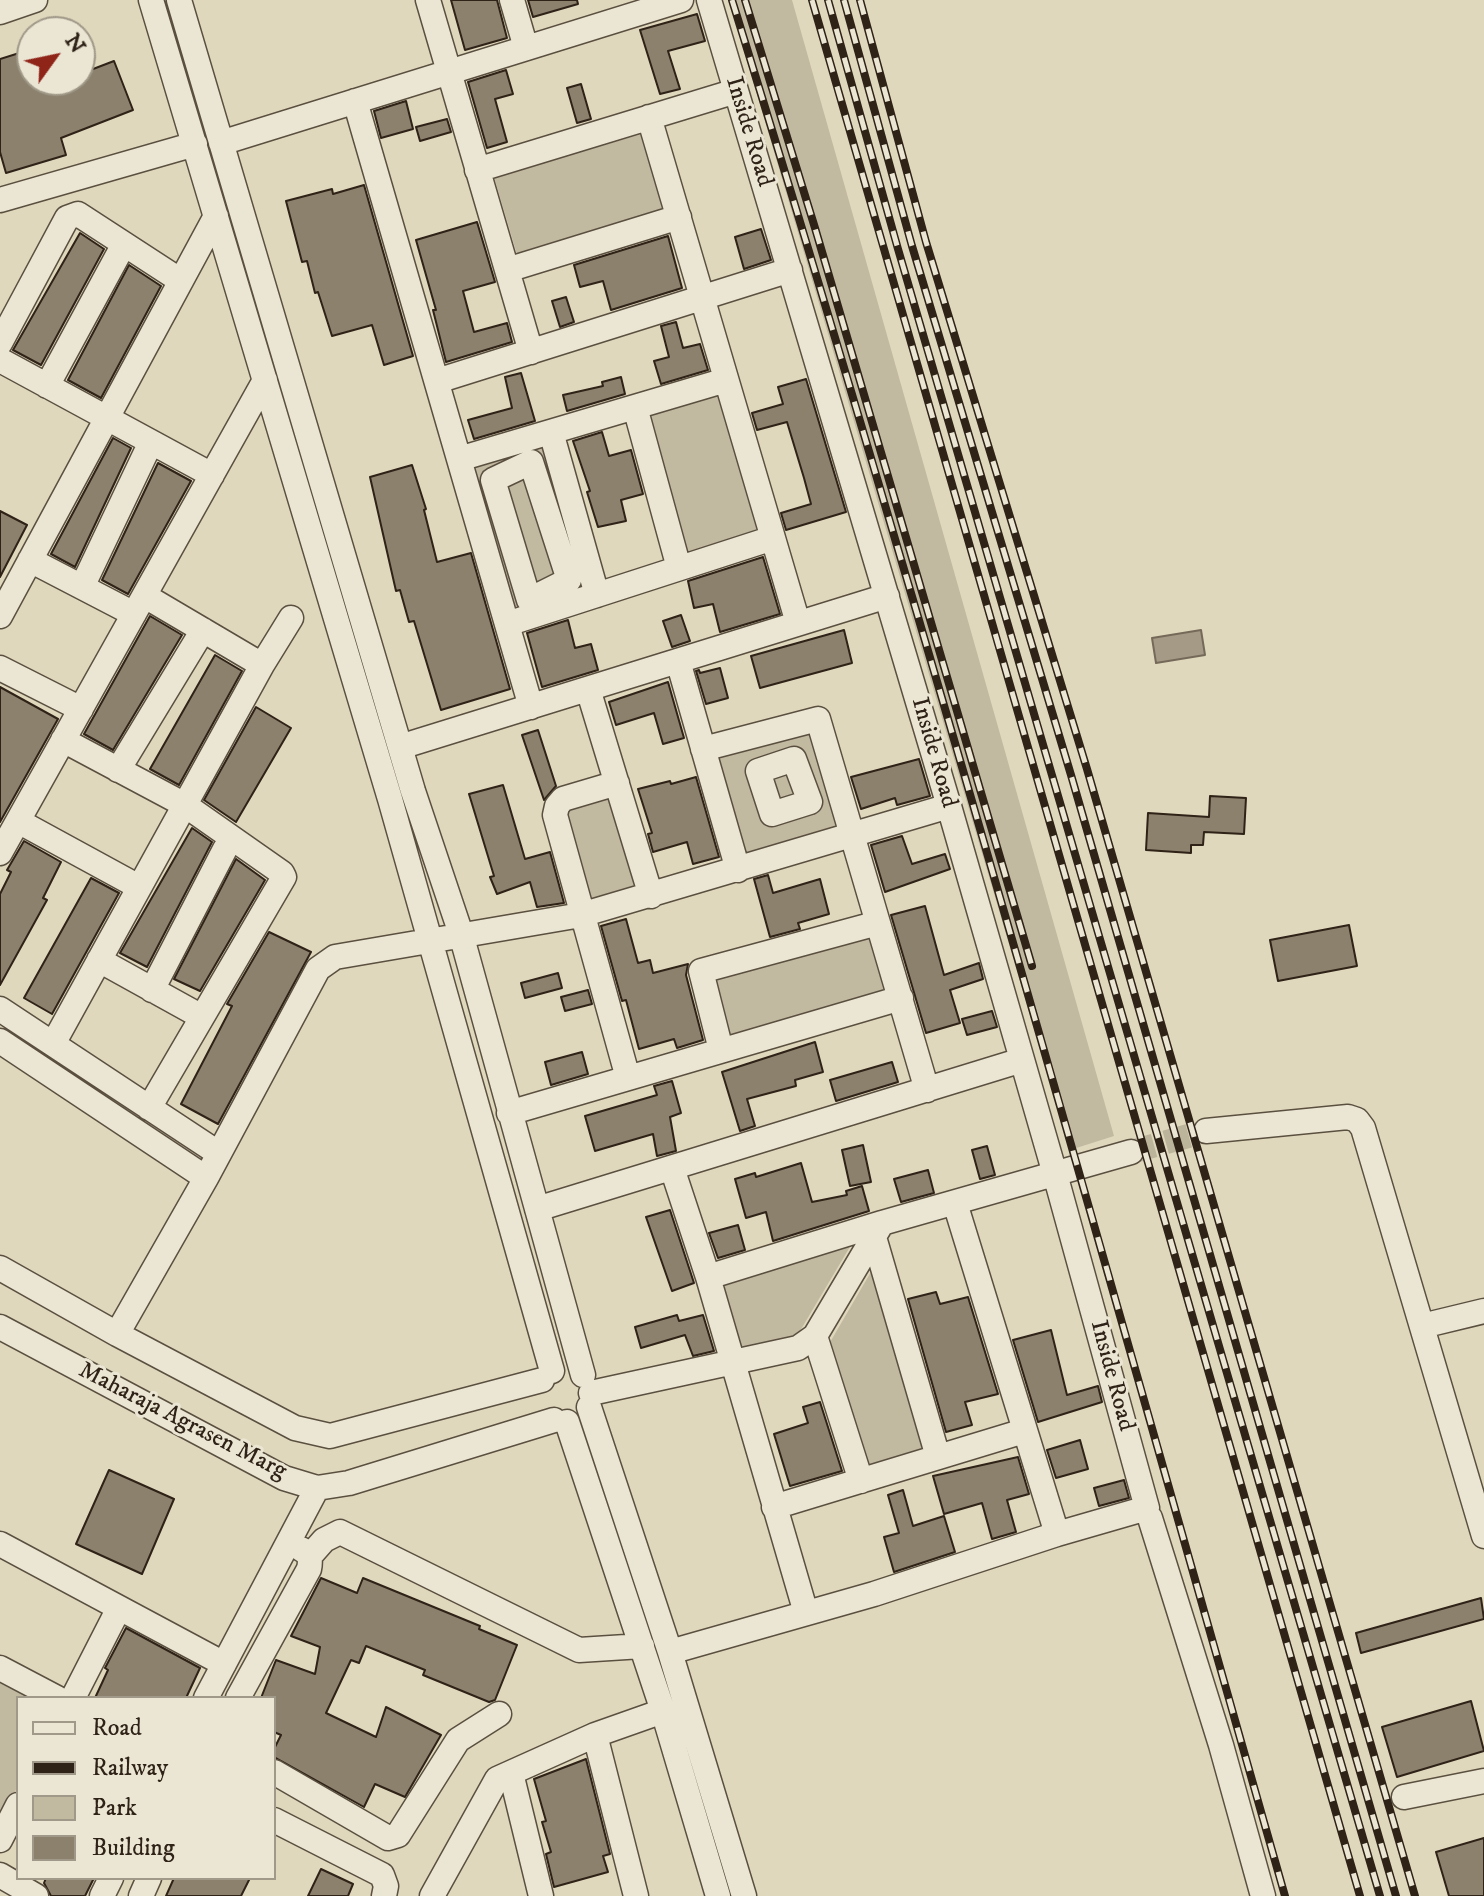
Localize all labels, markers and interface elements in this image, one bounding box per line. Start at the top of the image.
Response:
north arrow [16,16,96,96]
text: N [59,29,91,59]
street label: Inside Road [718,74,778,190]
street label: Inside Road [904,695,962,811]
street label: Inside Road [1082,1318,1140,1434]
street label: Maharaja Agrasen Marg [73,1357,291,1487]
legend [16,1696,276,1880]
text: Road [92,1713,142,1743]
text: Railway [92,1753,168,1783]
text: Park [92,1793,137,1823]
text: Building [92,1833,175,1863]

